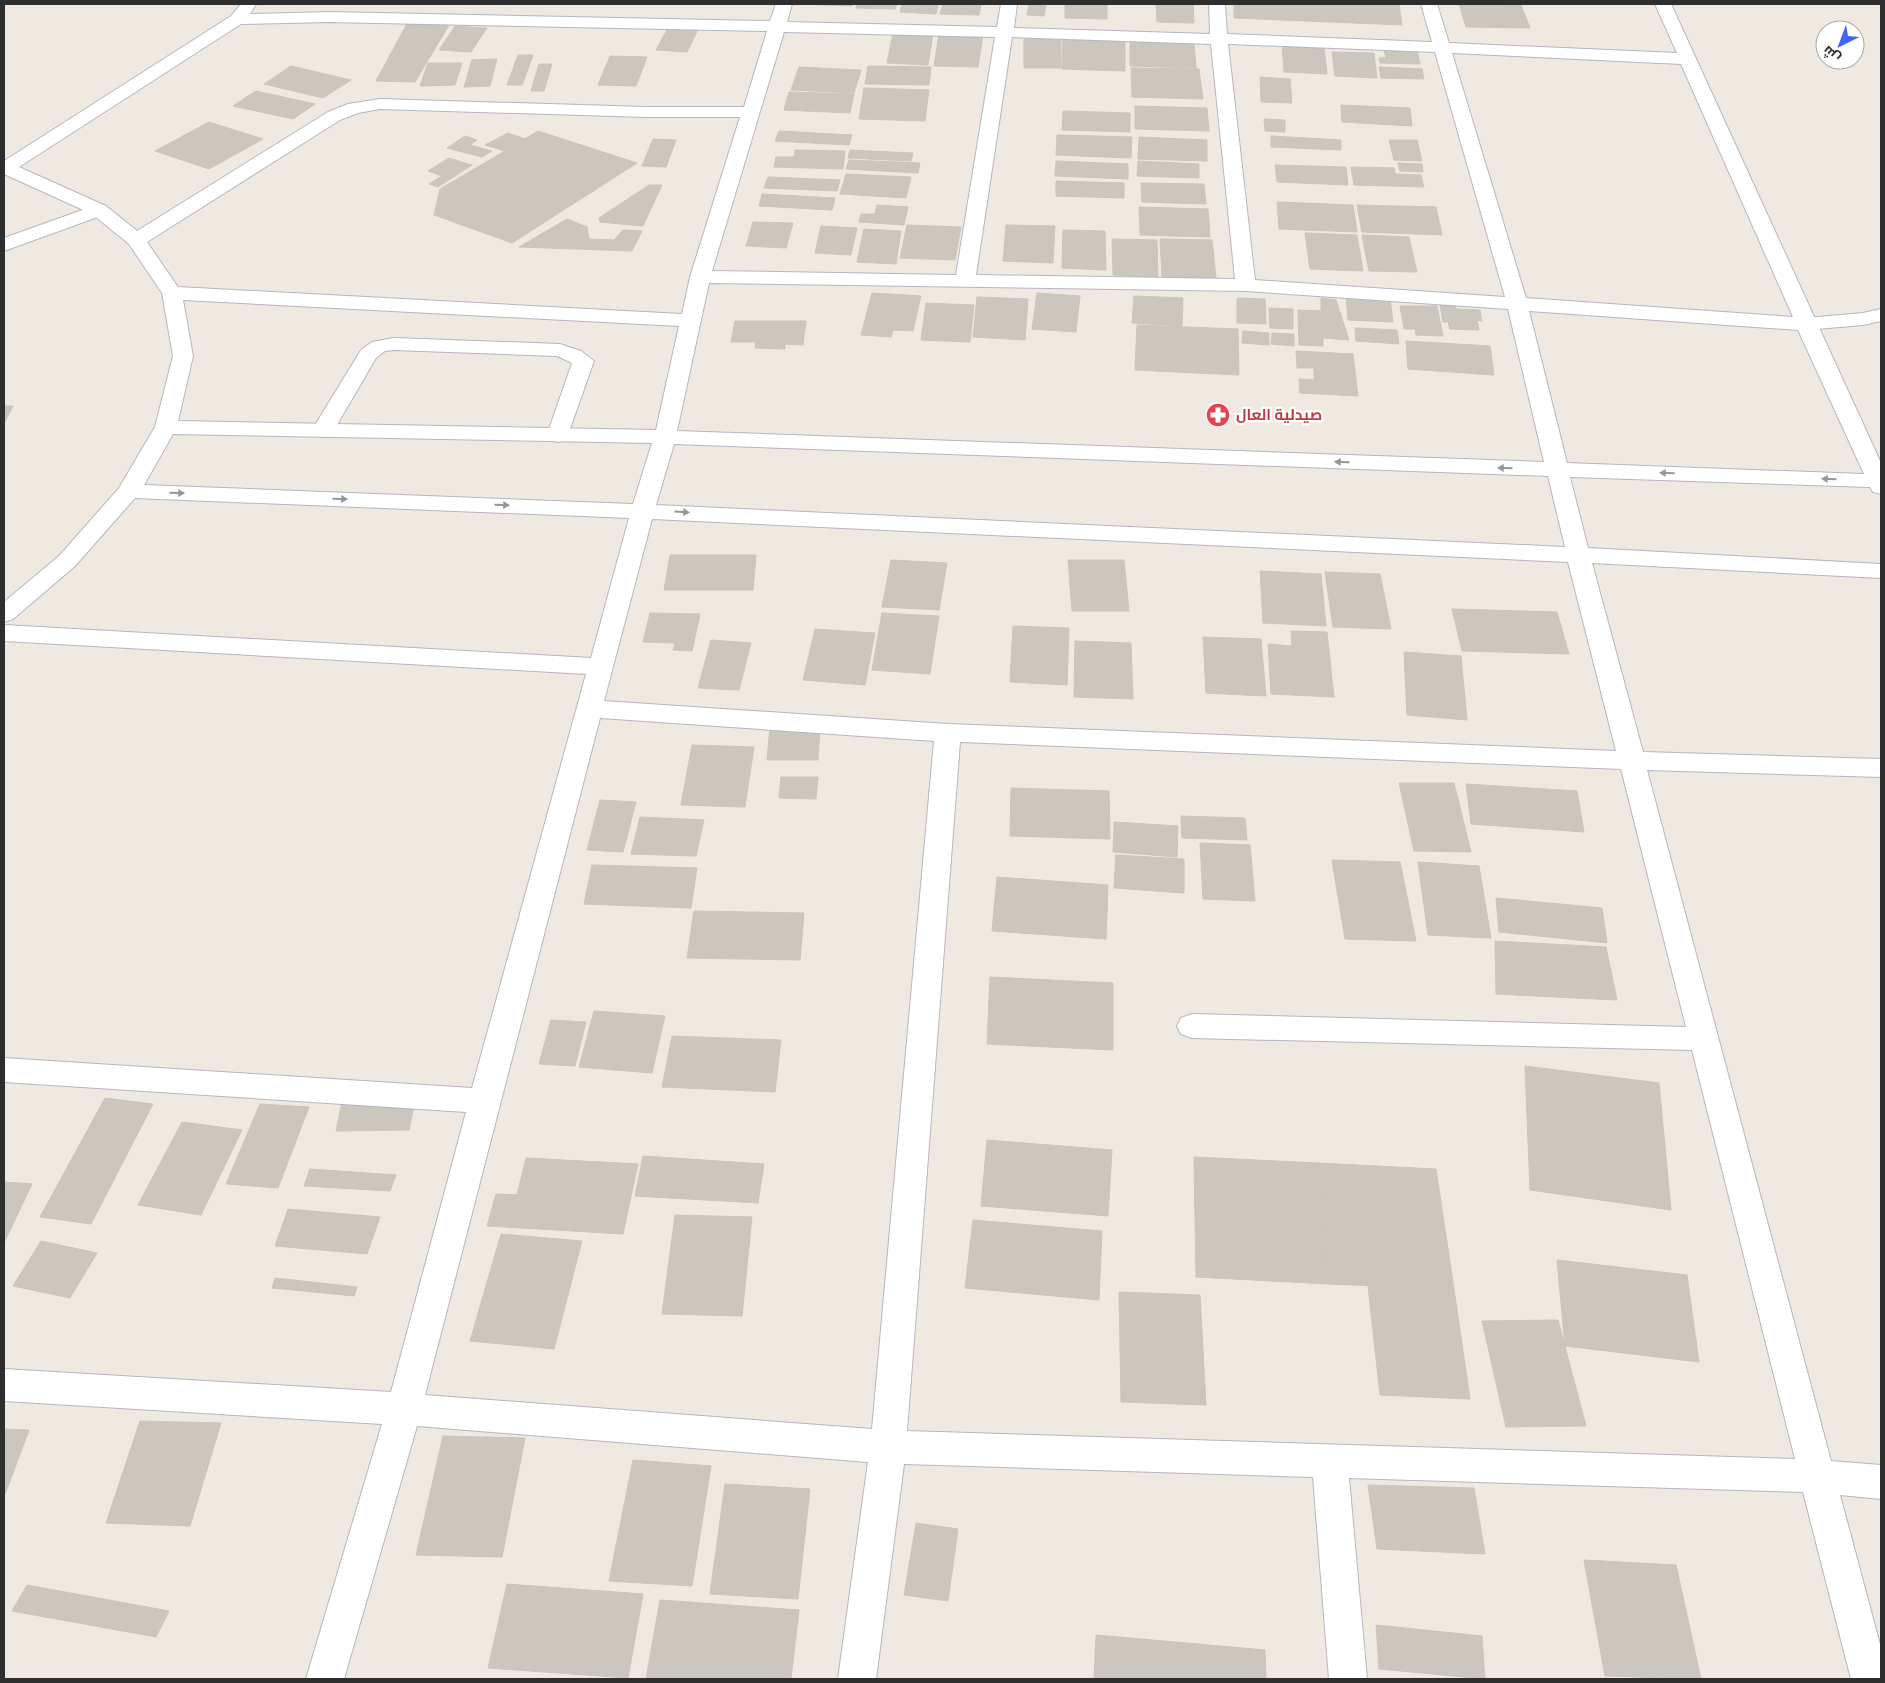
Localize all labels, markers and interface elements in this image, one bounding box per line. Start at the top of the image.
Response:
north arrow [1815,20,1865,70]
text: ش [1819,42,1844,67]
pharmacy icon: صيدلية العال [1205,402,1231,428]
place label: صيدلية العال [1236,406,1322,424]
one-way arrow [1334,457,1350,465]
one-way arrow [1496,463,1512,471]
one-way arrow [1659,469,1675,477]
one-way arrow [1821,475,1837,483]
one-way arrow [170,489,186,497]
one-way arrow [332,495,348,503]
one-way arrow [495,501,511,509]
one-way arrow [674,508,690,516]

